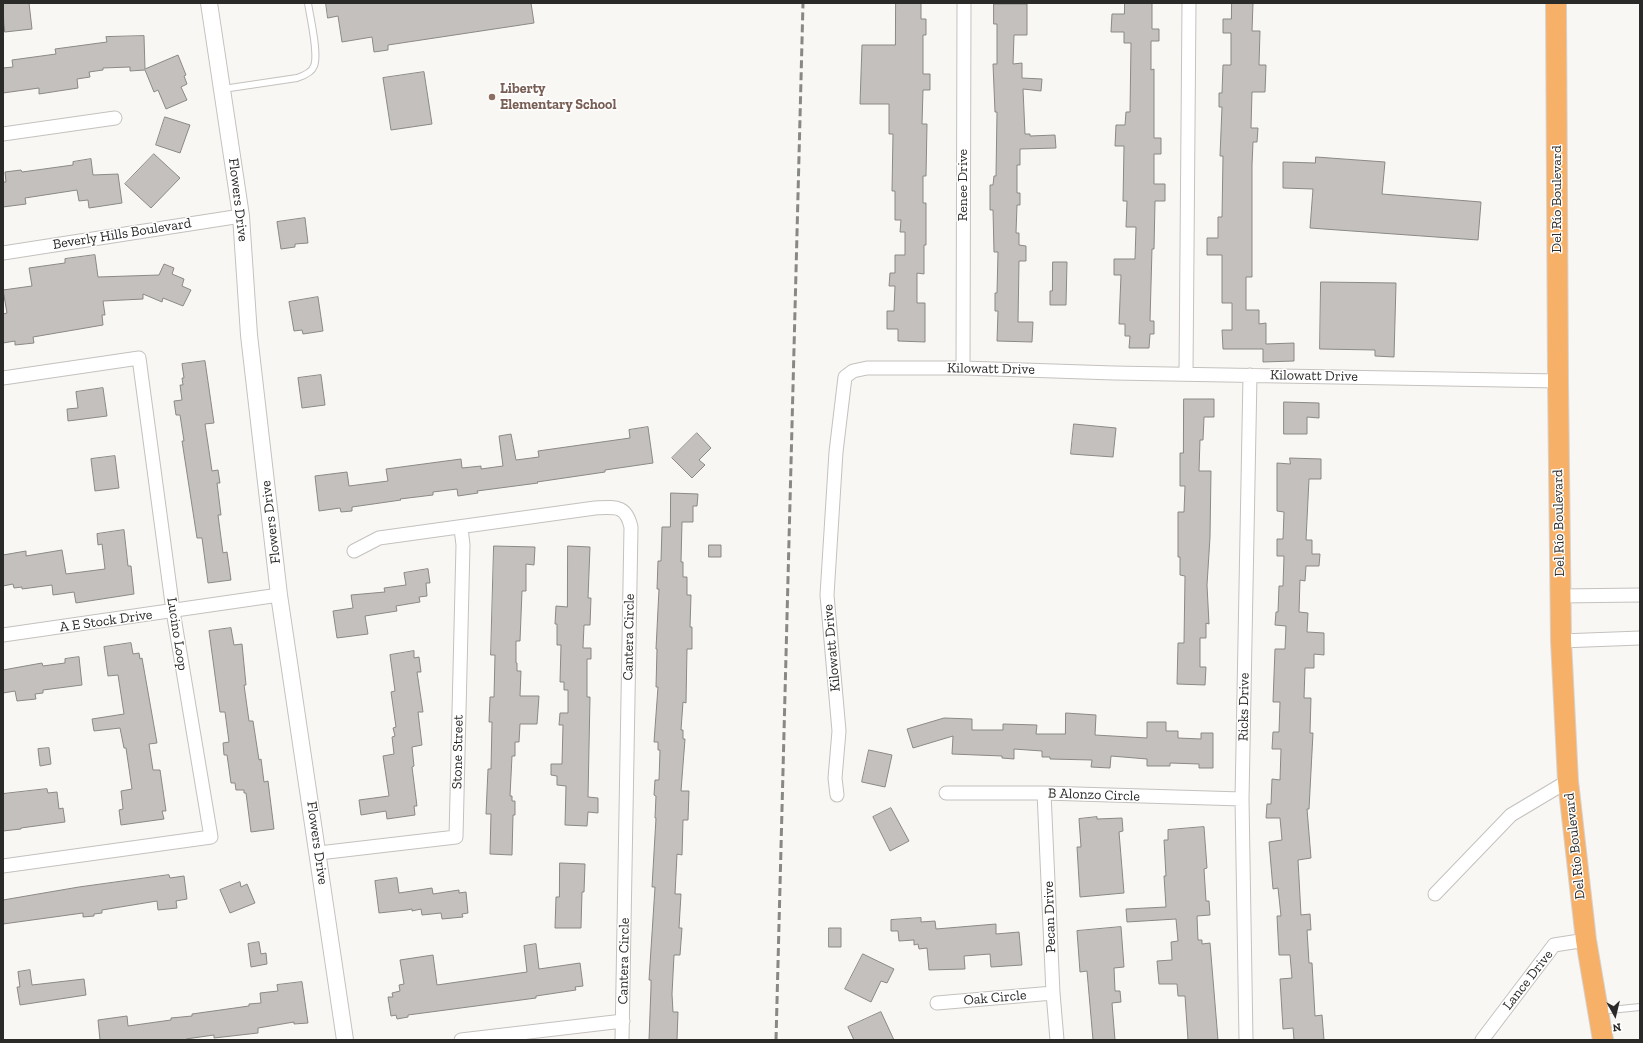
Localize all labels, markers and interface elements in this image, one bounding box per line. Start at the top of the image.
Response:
place label: Liberty Elementary School [500,81,616,114]
marker: Liberty Elementary School [487,92,497,102]
street label: Del Río Boulevard [1549,145,1565,253]
street label: Renee Drive [955,149,971,221]
street label: Flowers Drive [225,157,251,243]
street label: Beverly Hills Boulevard [51,215,193,253]
street label: Kilowatt Drive [947,360,1035,378]
street label: Kilowatt Drive [1270,367,1358,385]
street label: Del Río Boulevard [1550,469,1568,577]
street label: Flowers Drive [258,479,284,565]
street label: Cantera Circle [620,593,638,681]
street label: Lucino Loop [163,596,191,672]
street label: Kilowatt Drive [820,604,844,692]
street label: A E Stock Drive [59,606,153,636]
street label: Ricks Drive [1235,673,1253,741]
street label: Stone Street [449,715,467,789]
street label: B Alonzo Circle [1048,785,1140,805]
street label: Del Río Boulevard [1561,792,1589,900]
street label: Flowers Drive [303,800,331,886]
street label: Pecan Drive [1040,881,1060,953]
street label: Cantera Circle [615,917,633,1005]
street label: Lance Drive [1499,947,1557,1013]
street label: Oak Circle [963,987,1027,1009]
north arrow [1595,995,1635,1035]
text: N [1612,1020,1622,1034]

